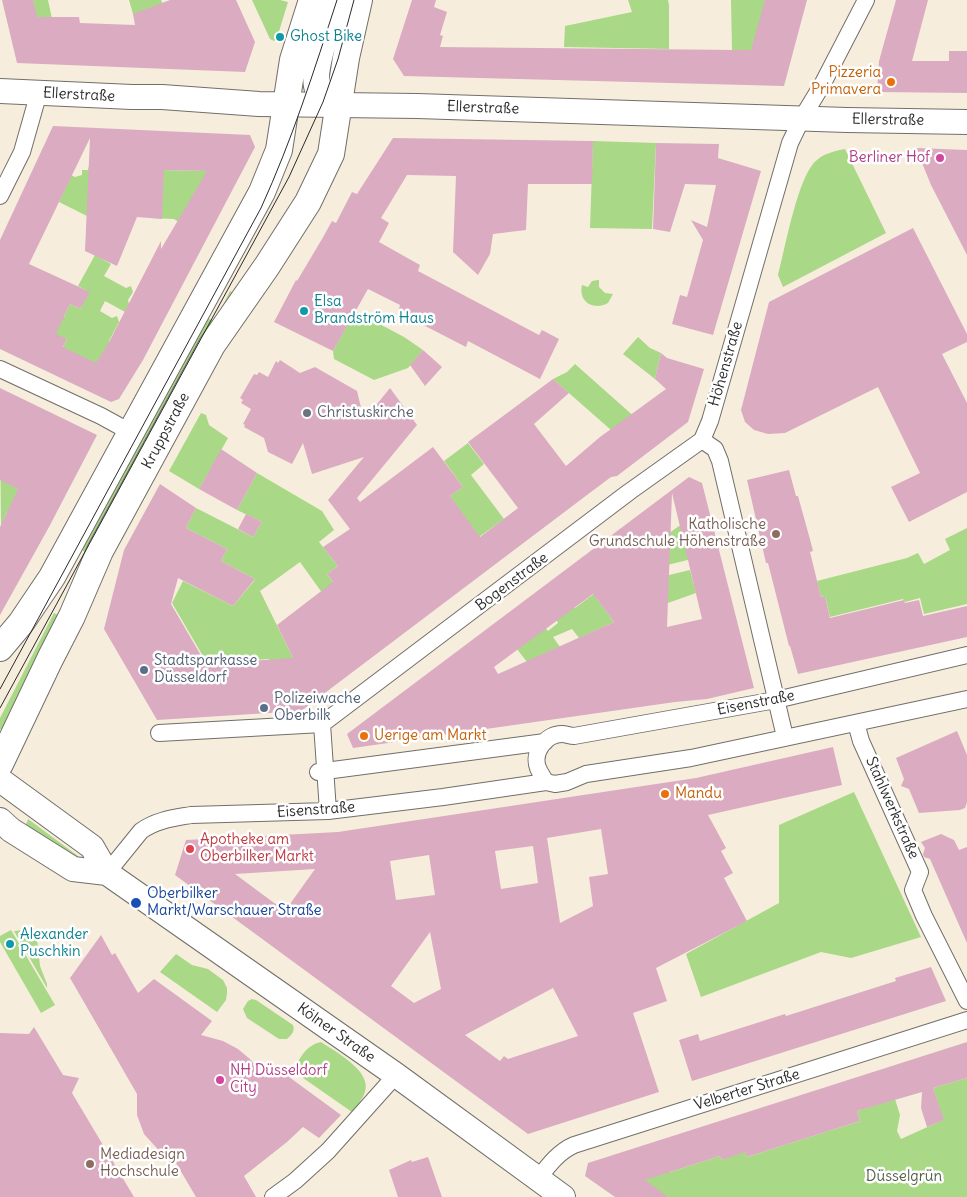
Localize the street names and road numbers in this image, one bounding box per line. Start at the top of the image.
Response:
street label: Ellerstraße [42,84,116,106]
street label: Ellerstraße [447,98,519,118]
street label: Ellerstraße [852,110,924,130]
street label: Höhenstraße [705,320,747,408]
street label: Kruppstraße [138,390,194,472]
street label: Bogenstraße [472,549,552,615]
street label: Eisenstraße [716,687,796,719]
street label: Stahlwerkstraße [861,754,923,862]
street label: Eisenstraße [276,798,356,822]
street label: Kölner Straße [293,999,379,1067]
street label: Velberter Straße [692,1065,802,1115]

